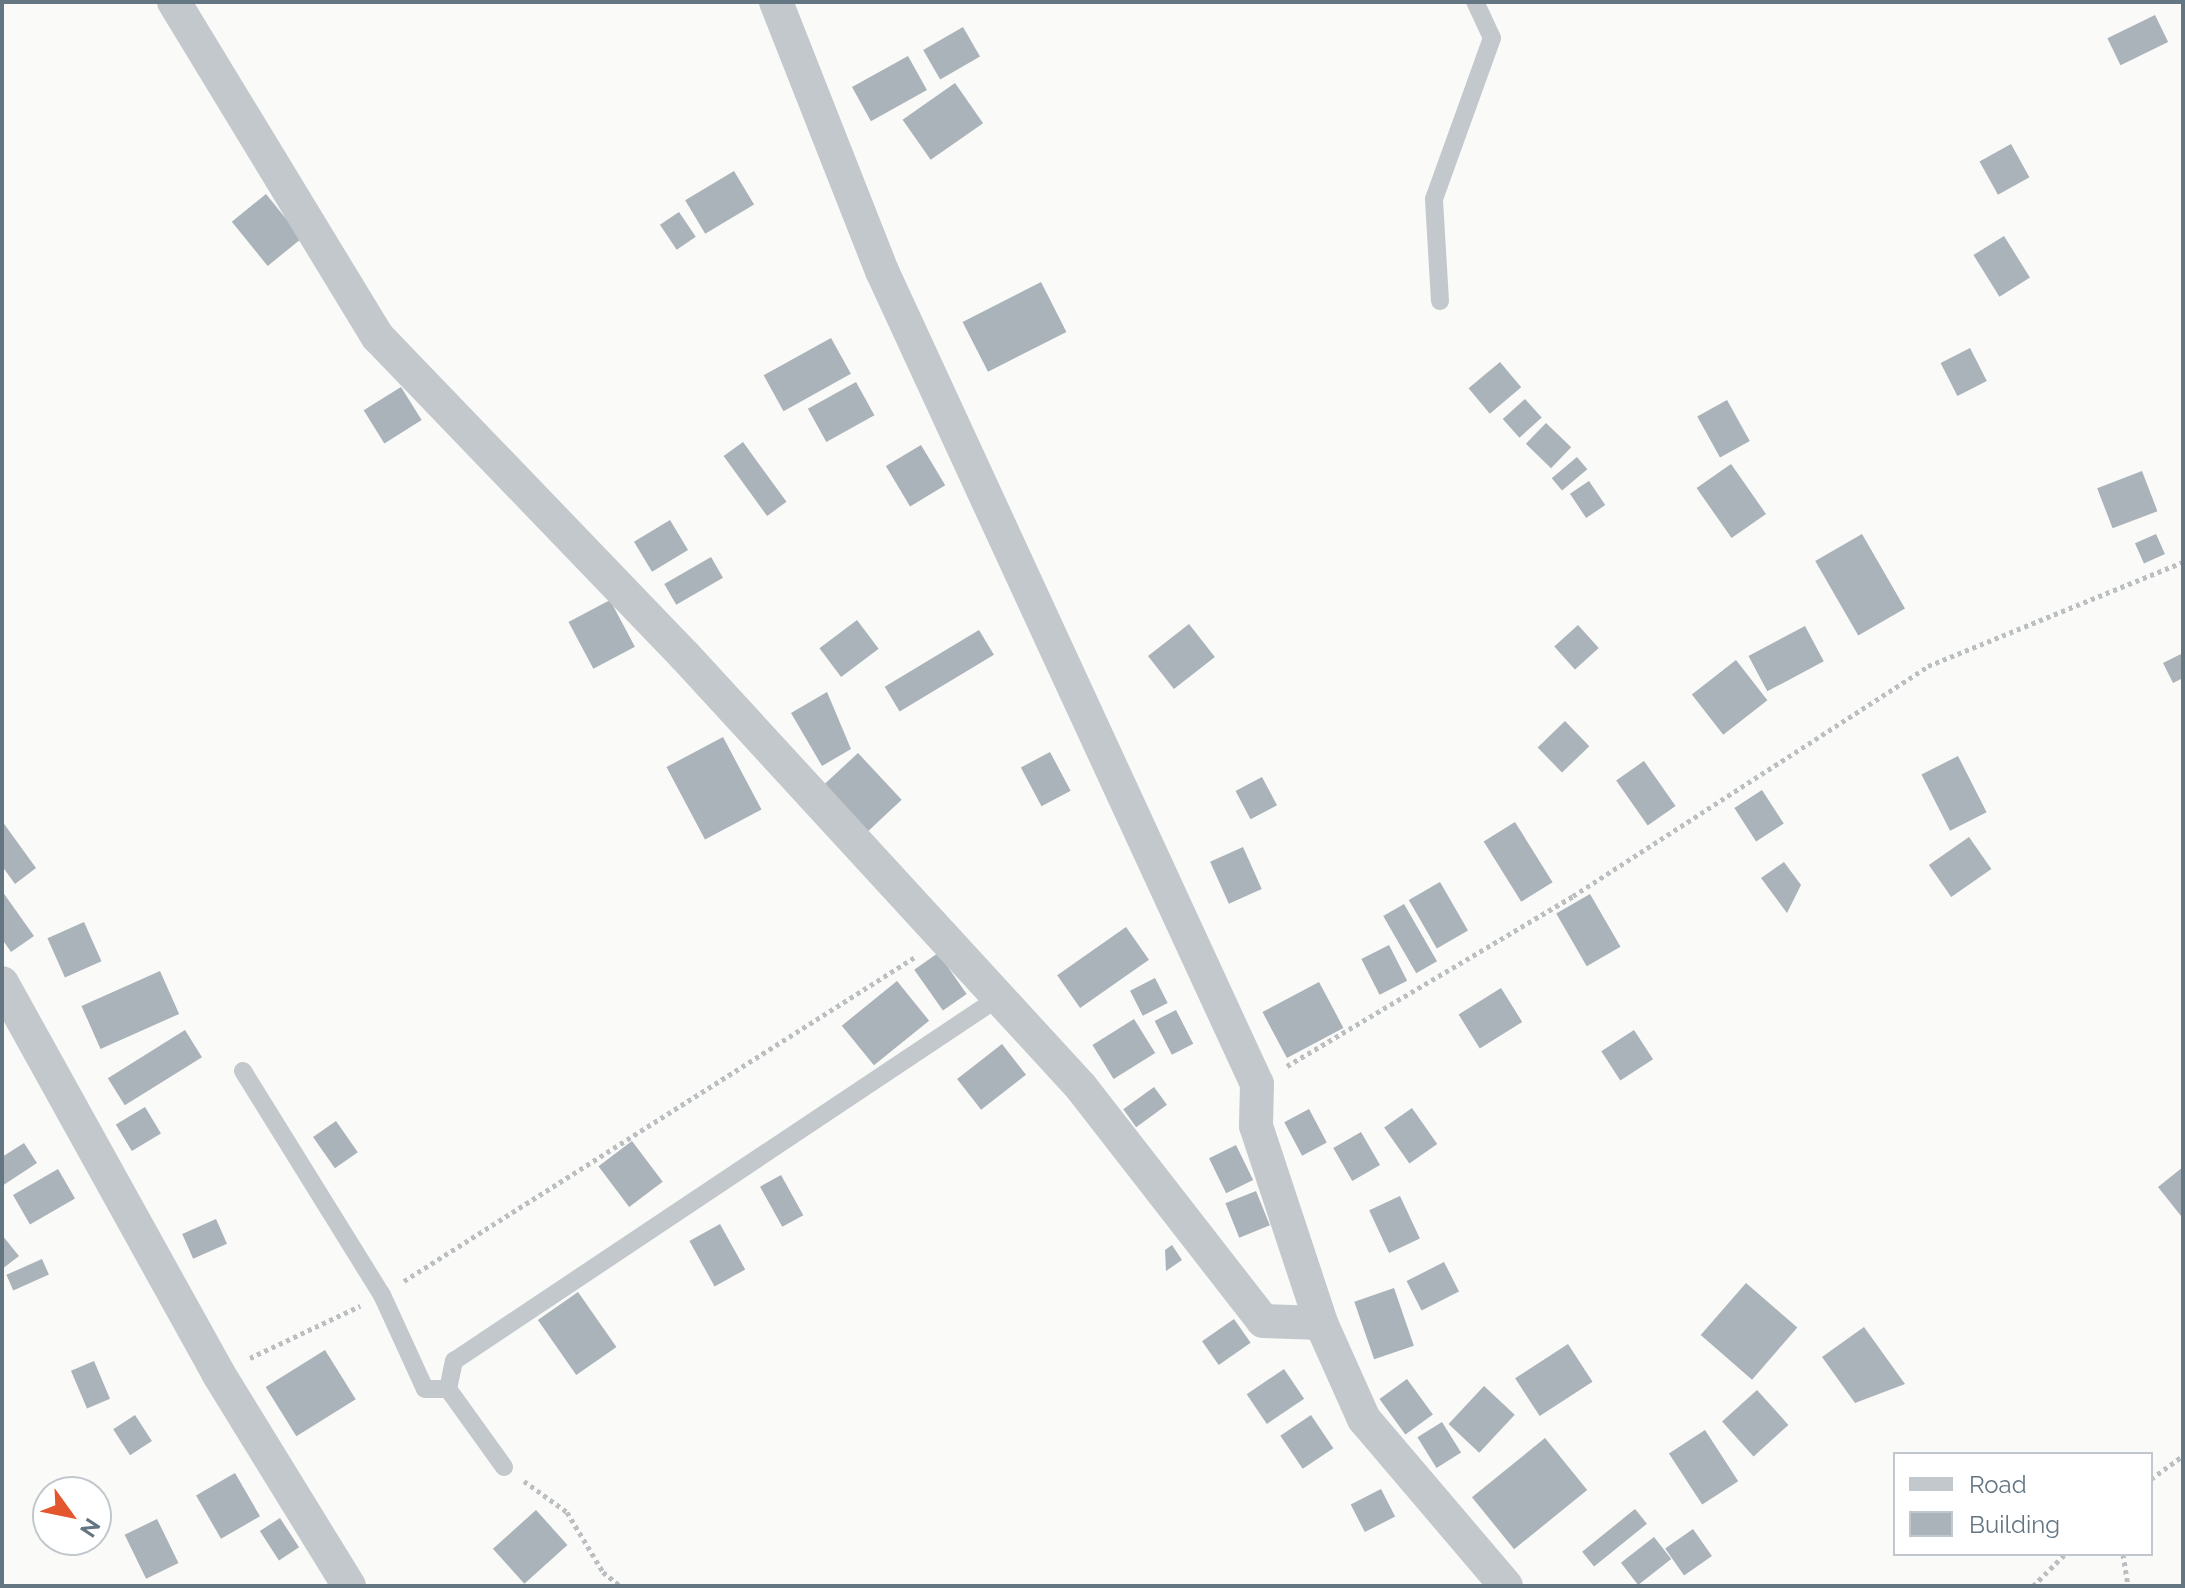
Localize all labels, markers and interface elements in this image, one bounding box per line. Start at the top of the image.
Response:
legend [1893,1452,2153,1556]
text: Road [1969,1470,2027,1499]
north arrow [32,1476,112,1556]
text: Building [1969,1510,2060,1539]
text: N [75,1514,106,1542]

